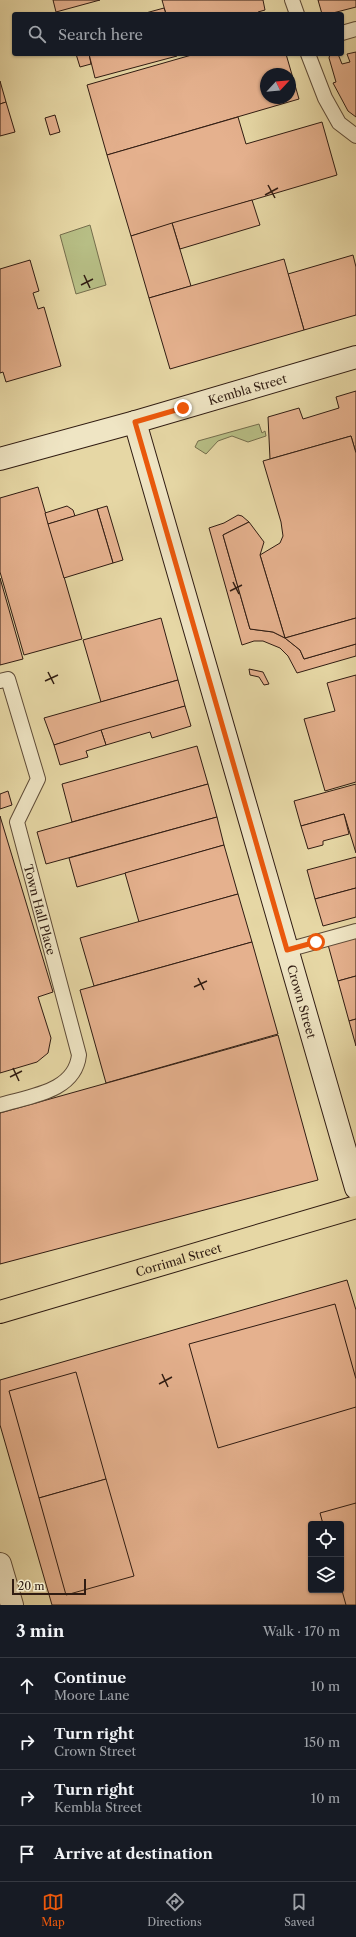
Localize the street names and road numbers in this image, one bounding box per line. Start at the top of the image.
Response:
street label: Kembla Street [206,370,289,408]
street label: Town Hall Place [21,862,60,957]
street label: Crown Street [284,963,320,1041]
street label: Corrimal Street [134,1239,224,1279]

